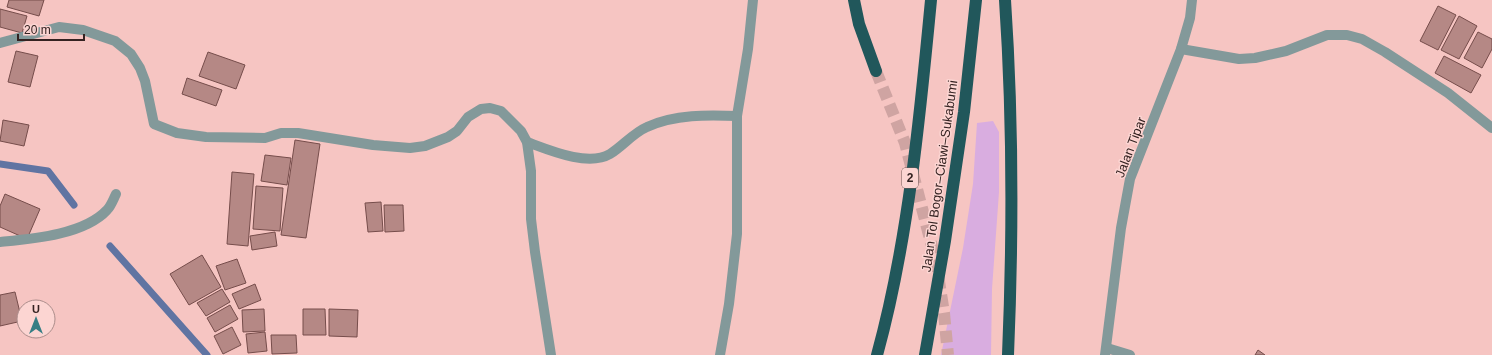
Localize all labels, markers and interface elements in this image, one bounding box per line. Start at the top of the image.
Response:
scale bar [18,16,84,42]
text: 20 m [24,23,51,37]
street label: Jalan Tol Bogor–Ciawi–Sukabumi [919,79,960,273]
street label: Jalan Tipar [1112,114,1149,180]
road number: 2 [902,168,918,188]
north arrow [16,299,56,339]
text: U [32,303,40,315]

